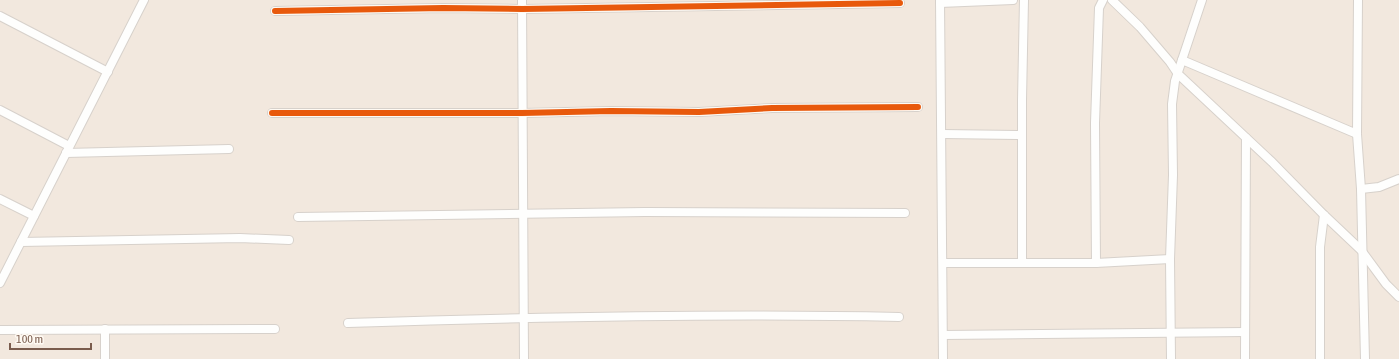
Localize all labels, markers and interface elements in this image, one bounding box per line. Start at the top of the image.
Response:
scale bar [10,325,91,351]
text: 100 m [16,332,43,346]

